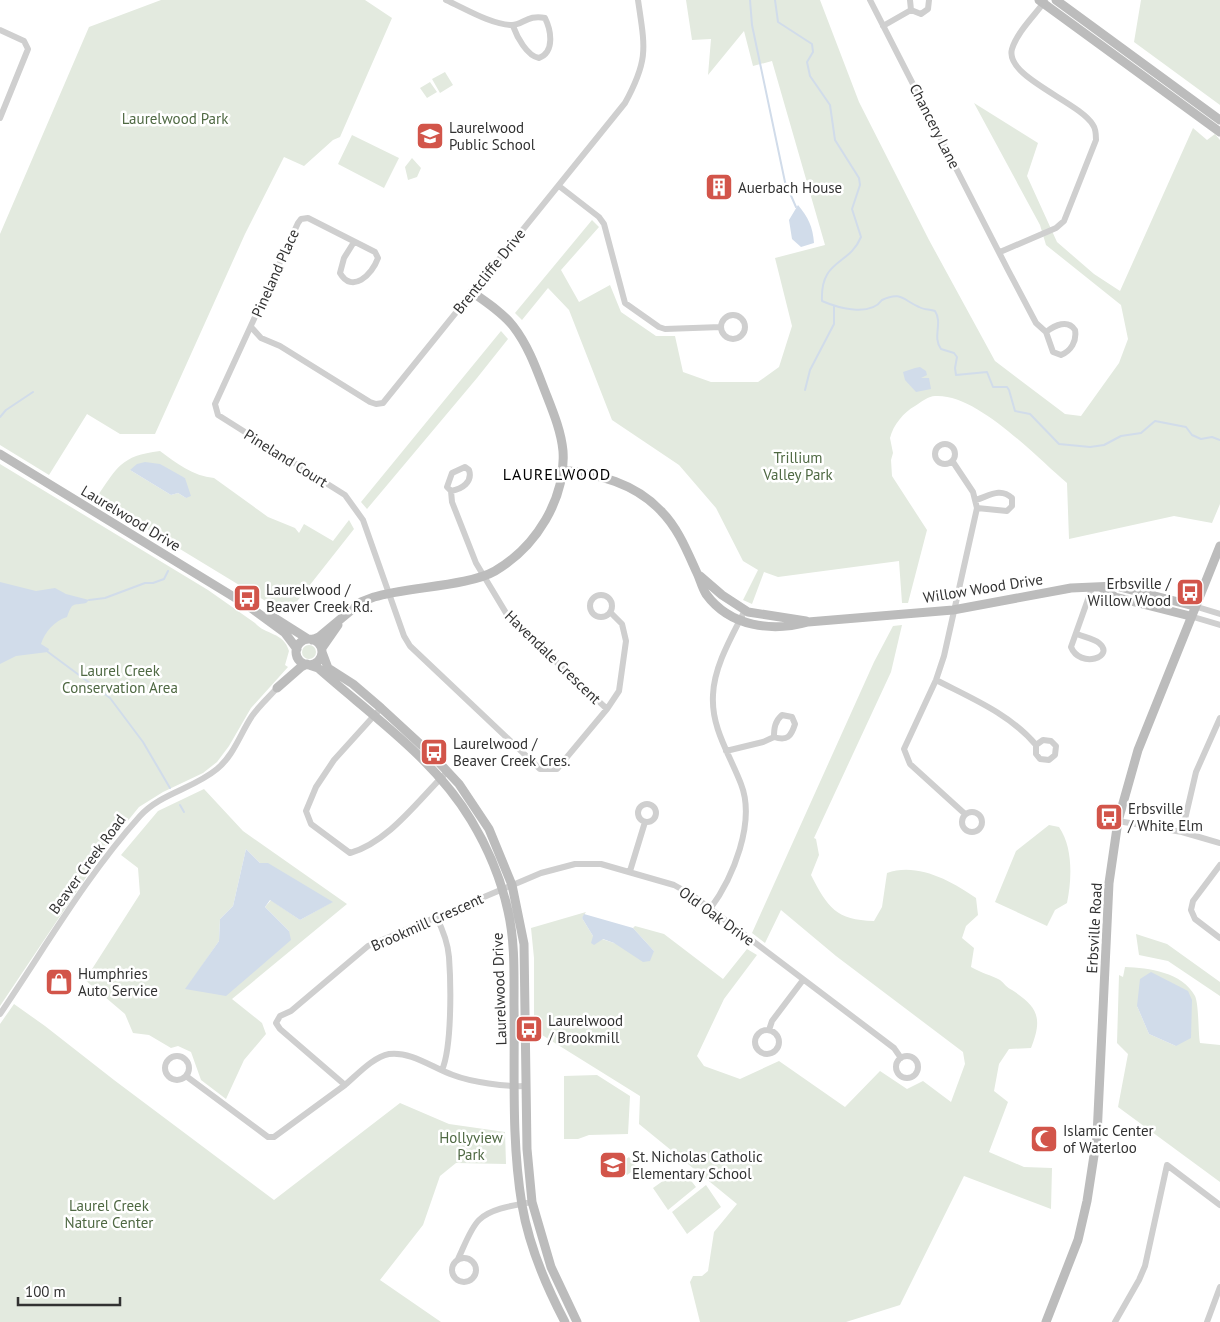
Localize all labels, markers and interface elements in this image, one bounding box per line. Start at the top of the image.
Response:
street label: Chancery Lane [905,80,965,172]
park label: Laurelwood Park [122,109,229,128]
place label: Laurelwood Public School [449,118,536,154]
school or university icon: Laurelwood Public School [415,121,445,151]
building icon: Auerbach House [704,172,734,202]
place label: Auerbach House [738,178,842,197]
street label: Brentcliffe Drive [449,224,529,318]
street label: Pineland Place [247,226,303,320]
street label: Pineland Court [241,425,331,491]
park label: Trillium Valley Park [762,448,833,484]
district label: LAURELWOOD [503,464,611,484]
street label: Laurelwood Drive [78,481,184,555]
street label: Willow Wood Drive [922,569,1044,607]
place label: Erbsville / Willow Wood [1088,574,1172,610]
bus stop icon: Erbsville / Willow Wood [1175,577,1205,607]
place label: Laurelwood / Beaver Creek Rd. [266,580,373,616]
bus stop icon: Laurelwood / Beaver Creek Rd. [232,583,262,613]
street label: Havendale Crescent [501,606,605,708]
park label: Laurel Creek Conservation Area [62,661,178,697]
place label: Laurelwood / Beaver Creek Cres. [453,734,570,770]
bus stop icon: Laurelwood / Beaver Creek Cres. [419,737,449,767]
place label: Erbsville / White Elm [1127,799,1203,835]
bus stop icon: Erbsville / White Elm [1094,802,1124,832]
street label: Beaver Creek Road [44,810,130,918]
street label: Old Oak Drive [676,882,758,950]
street label: Erbsville Road [1082,882,1106,974]
street label: Brookmill Crescent [368,889,486,955]
street label: Laurelwood Drive [488,932,510,1046]
place label: Humphries Auto Service [78,964,158,1000]
shop icon: Humphries Auto Service [44,967,74,997]
place label: Laurelwood / Brookmill [547,1011,623,1047]
bus stop icon: Laurelwood / Brookmill [514,1014,544,1044]
place label: Islamic Center of Waterloo [1063,1121,1154,1157]
mosque icon: Islamic Center of Waterloo [1029,1124,1059,1154]
park label: Hollyview Park [439,1128,503,1164]
place label: St. Nicholas Catholic Elementary School [632,1147,763,1183]
school or university icon: St. Nicholas Catholic Elementary School [598,1150,628,1180]
park label: Laurel Creek Nature Center [65,1196,153,1232]
scale bar [18,1274,120,1306]
text: 100 m [25,1282,66,1301]

